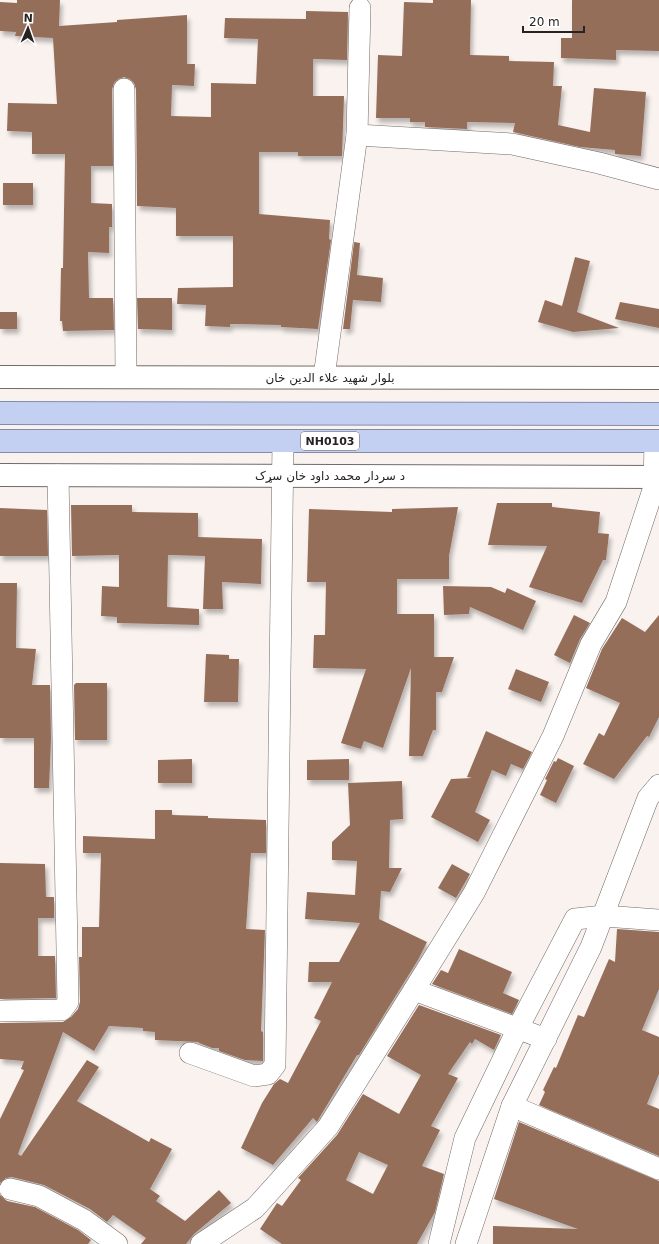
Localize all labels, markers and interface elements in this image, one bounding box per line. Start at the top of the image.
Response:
north arrow [8,8,48,48]
scale bar [523,8,584,34]
text: N [23,12,33,25]
text: 20 m [529,15,560,29]
street label: بلوار شهید علاء الدین خان [265,371,395,386]
road number: NH0103 [301,432,359,450]
street label: د سردار محمد داود خان سړک [255,469,405,484]

